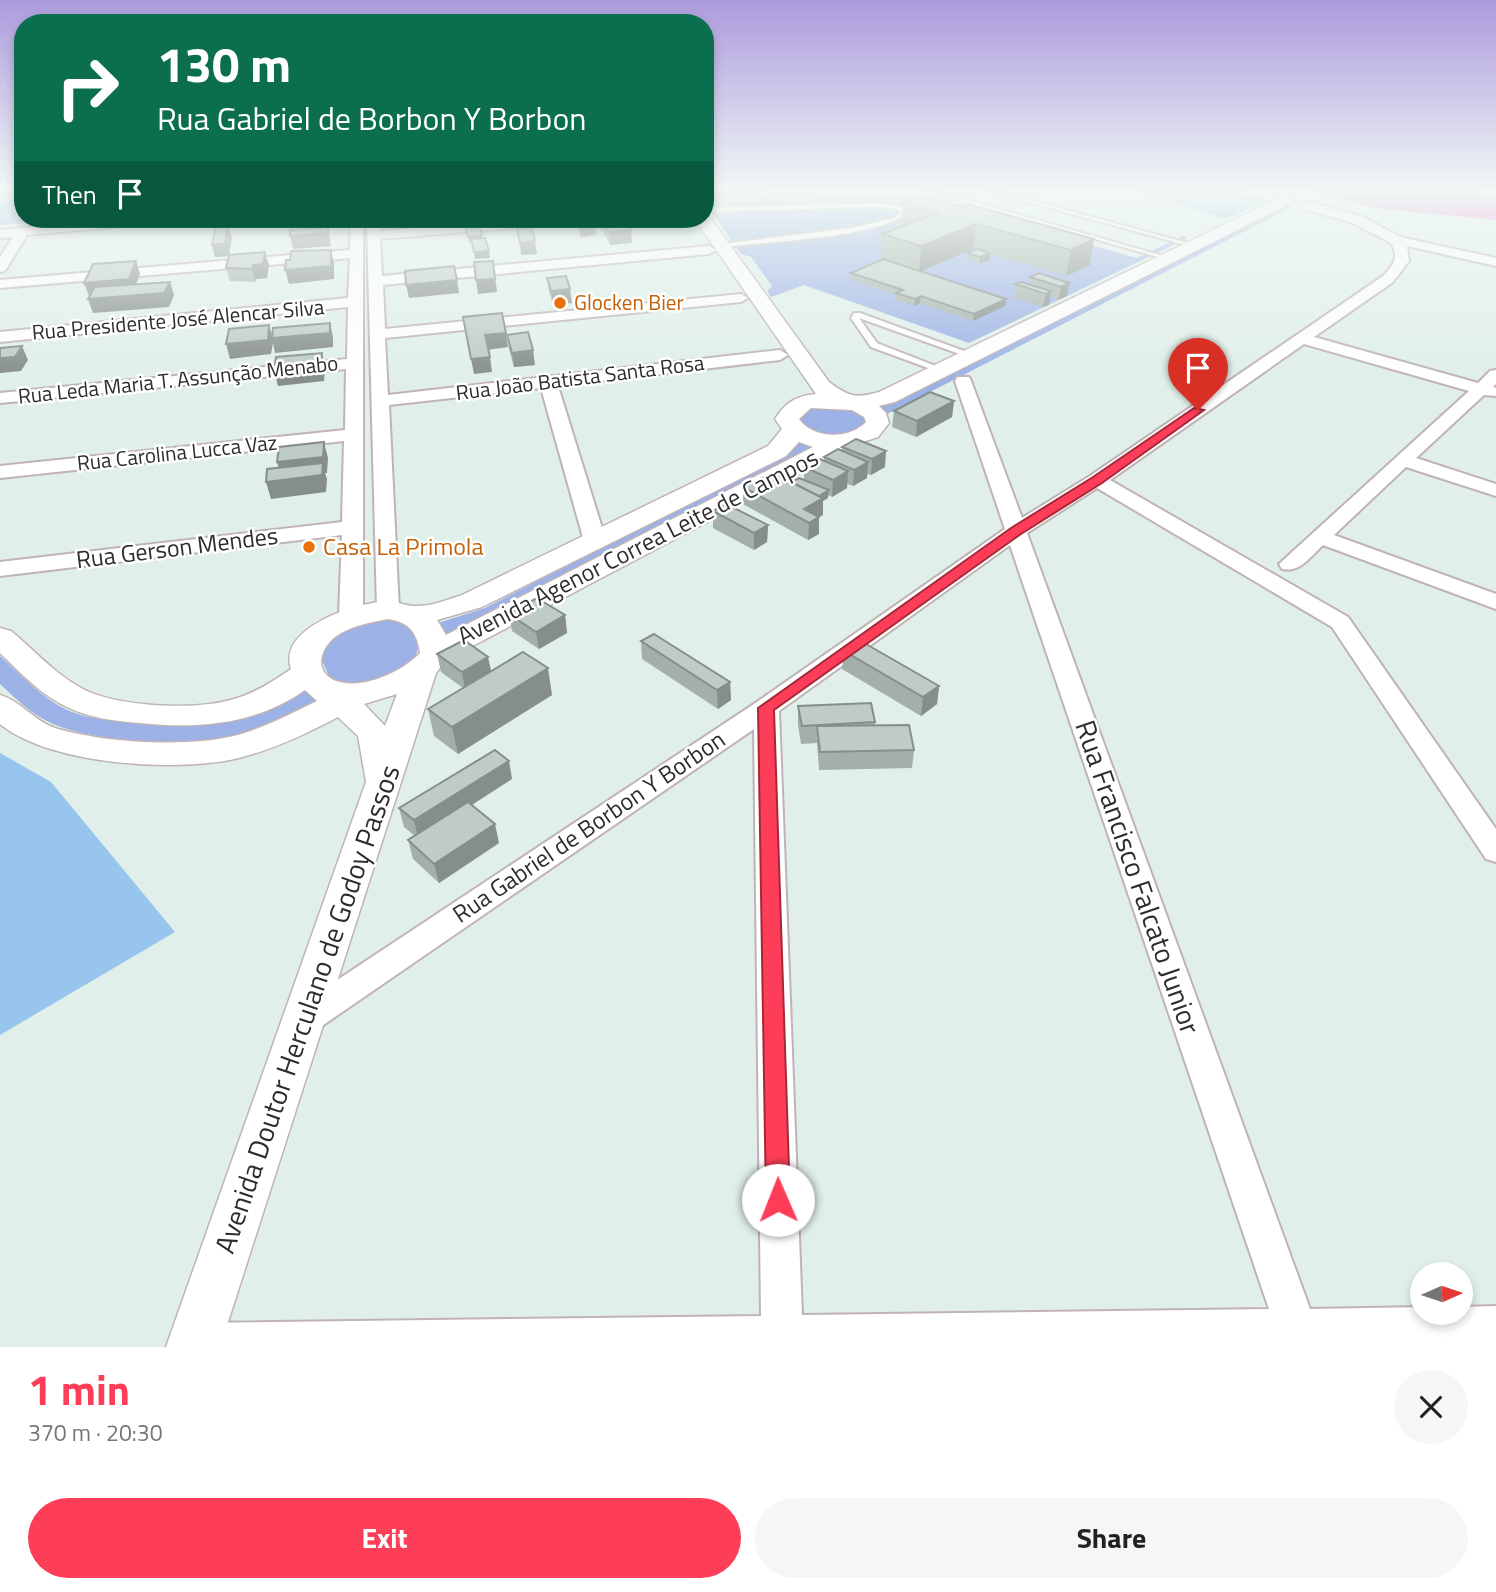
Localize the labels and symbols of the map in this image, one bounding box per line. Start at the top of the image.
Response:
place label: Glocken Bier [574,286,684,318]
street label: Rua Presidente José Alencar Silva [30,290,326,348]
marker: Glocken Bier [552,295,568,311]
pin [1168,338,1228,410]
street label: Rua Leda Maria T. Assunção Menabo [16,346,340,412]
street label: Rua João Batista Santa Rosa [454,346,706,408]
street label: Rua Carolina Lucca Vaz [75,426,279,478]
street label: Avenida Agenor Correa Leite de Campos [451,439,824,653]
street label: Rua Gerson Mendes [74,517,280,577]
place label: Casa La Primola [323,528,483,564]
marker: Casa La Primola [301,539,317,555]
street label: Rua Francisco Falcato Junior [1065,714,1213,1040]
street label: Rua Gabriel de Borbon Y Borbon [445,721,732,931]
street label: Avenida Doutor Herculano de Godoy Passos [202,759,411,1259]
position arrow [741,1163,815,1237]
north arrow [1410,1262,1474,1325]

